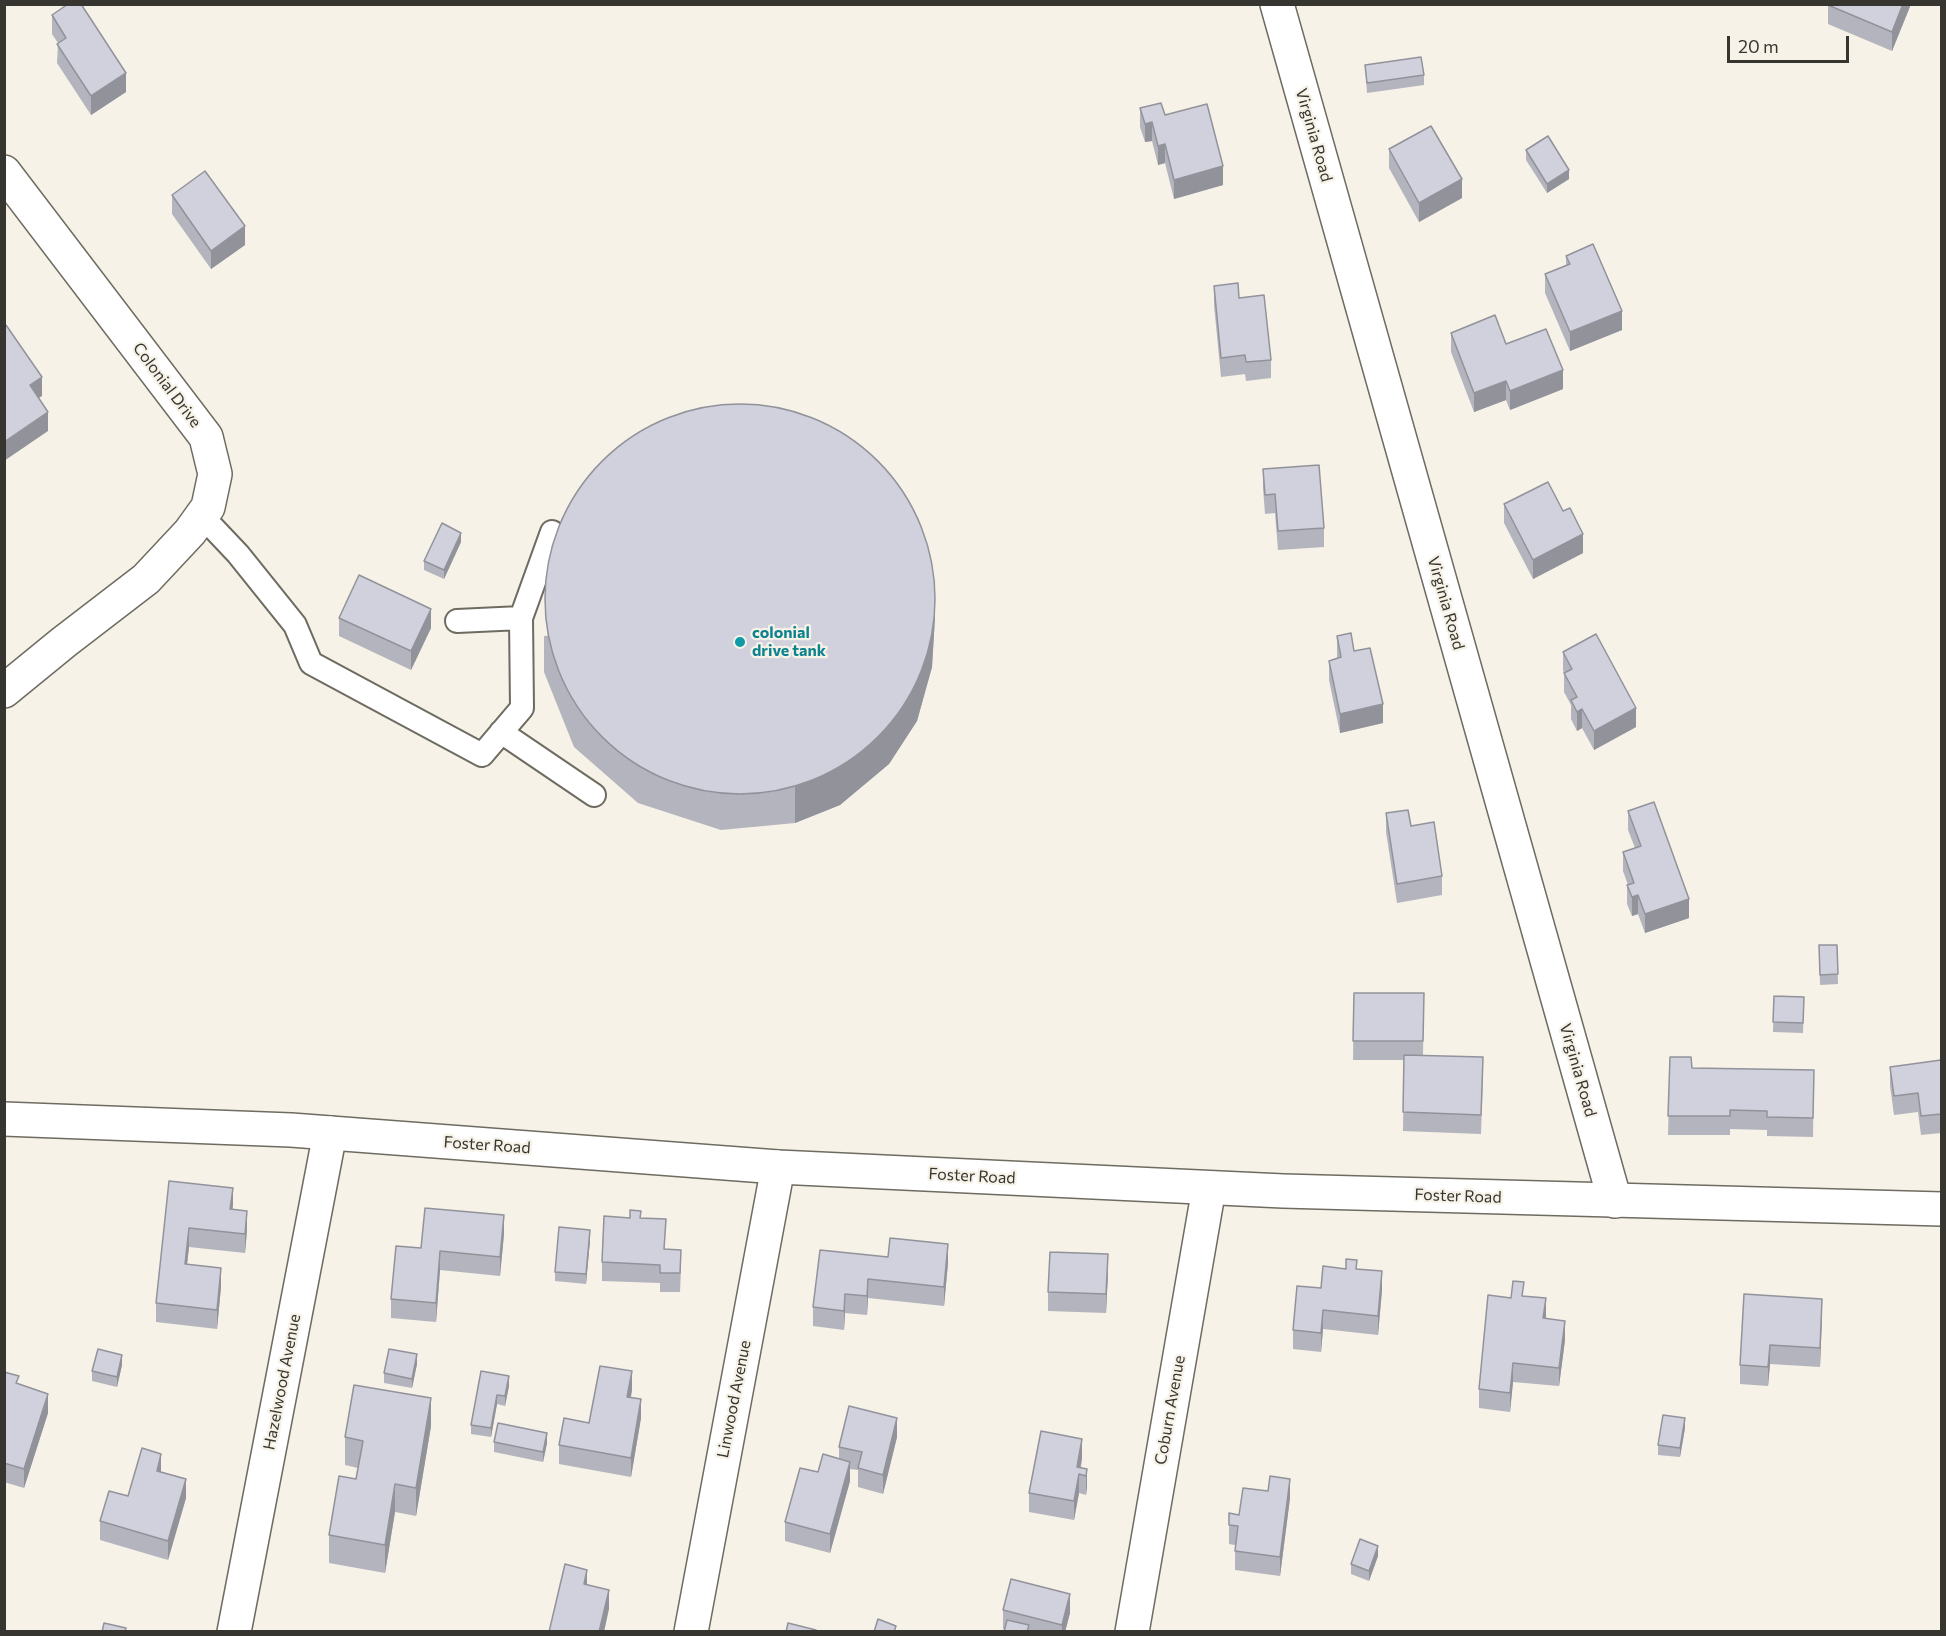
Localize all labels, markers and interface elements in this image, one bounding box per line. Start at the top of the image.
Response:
scale bar [1730,24,1852,62]
text: 20 m [1738,35,1779,57]
street label: Virginia Road [1291,86,1337,184]
street label: Colonial Drive [129,339,205,431]
street label: Virginia Road [1423,554,1469,652]
place label: colonial drive tank [752,623,826,661]
marker: colonial drive tank [733,635,747,649]
street label: Virginia Road [1555,1021,1601,1119]
street label: Foster Road [443,1132,531,1158]
street label: Foster Road [928,1164,1016,1188]
street label: Foster Road [1414,1185,1502,1207]
street label: Hazelwood Avenue [259,1312,305,1452]
street label: Linwood Avenue [713,1338,755,1460]
street label: Coburn Avenue [1151,1354,1189,1466]

